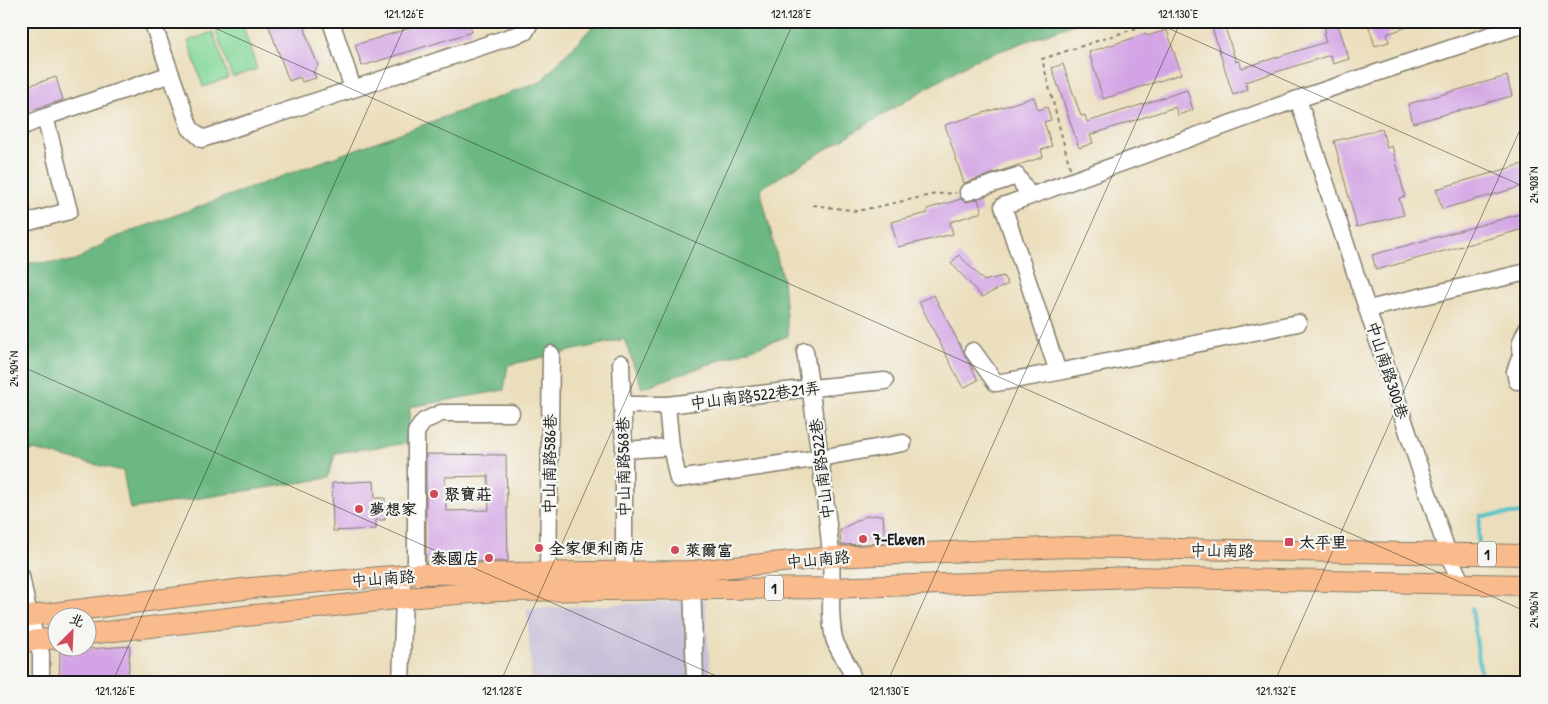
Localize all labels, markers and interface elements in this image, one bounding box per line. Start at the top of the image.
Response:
text: 121.126°E [384,5,425,22]
text: 121.128°E [771,5,812,22]
text: 121.130°E [1158,5,1199,22]
text: 24.908°N [1525,167,1542,203]
street label: 中山南路300巷 [1362,318,1414,422]
text: 24.904°N [5,351,22,387]
street label: 中山南路522巷21弄 [689,376,821,414]
street label: 中山南路586巷 [537,414,561,514]
street label: 中山南路568巷 [611,417,635,517]
street label: 中山南路522巷 [804,417,838,521]
place label: 聚寶莊 [444,483,492,505]
marker: 聚寶莊 [428,488,440,500]
place label: 夢想家 [369,498,417,520]
marker: 夢想家 [353,503,365,515]
place label: 7-Eleven [872,528,925,550]
place label: 太平里 [1299,531,1347,553]
marker: 7-Eleven [857,533,869,545]
marker: 太平里 [1283,536,1295,548]
place label: 全家便利商店 [549,537,645,559]
street label: 中山南路 [1190,538,1254,562]
place label: 萊爾富 [685,539,733,561]
marker: 全家便利商店 [533,542,545,554]
road number: 1 [1478,542,1496,566]
marker: 萊爾富 [669,544,681,556]
street label: 中山南路 [785,545,851,573]
place label: 泰國店 [431,547,479,569]
marker: 泰國店 [483,552,495,564]
street label: 中山南路 [350,565,416,591]
road number: 1 [765,576,783,600]
text: 24.906°N [1525,592,1542,628]
north arrow [48,606,98,656]
text: 北 [67,608,88,631]
text: 121.126°E [95,682,136,699]
text: 121.128°E [482,682,523,699]
text: 121.130°E [869,682,910,699]
text: 121.132°E [1256,682,1297,699]

